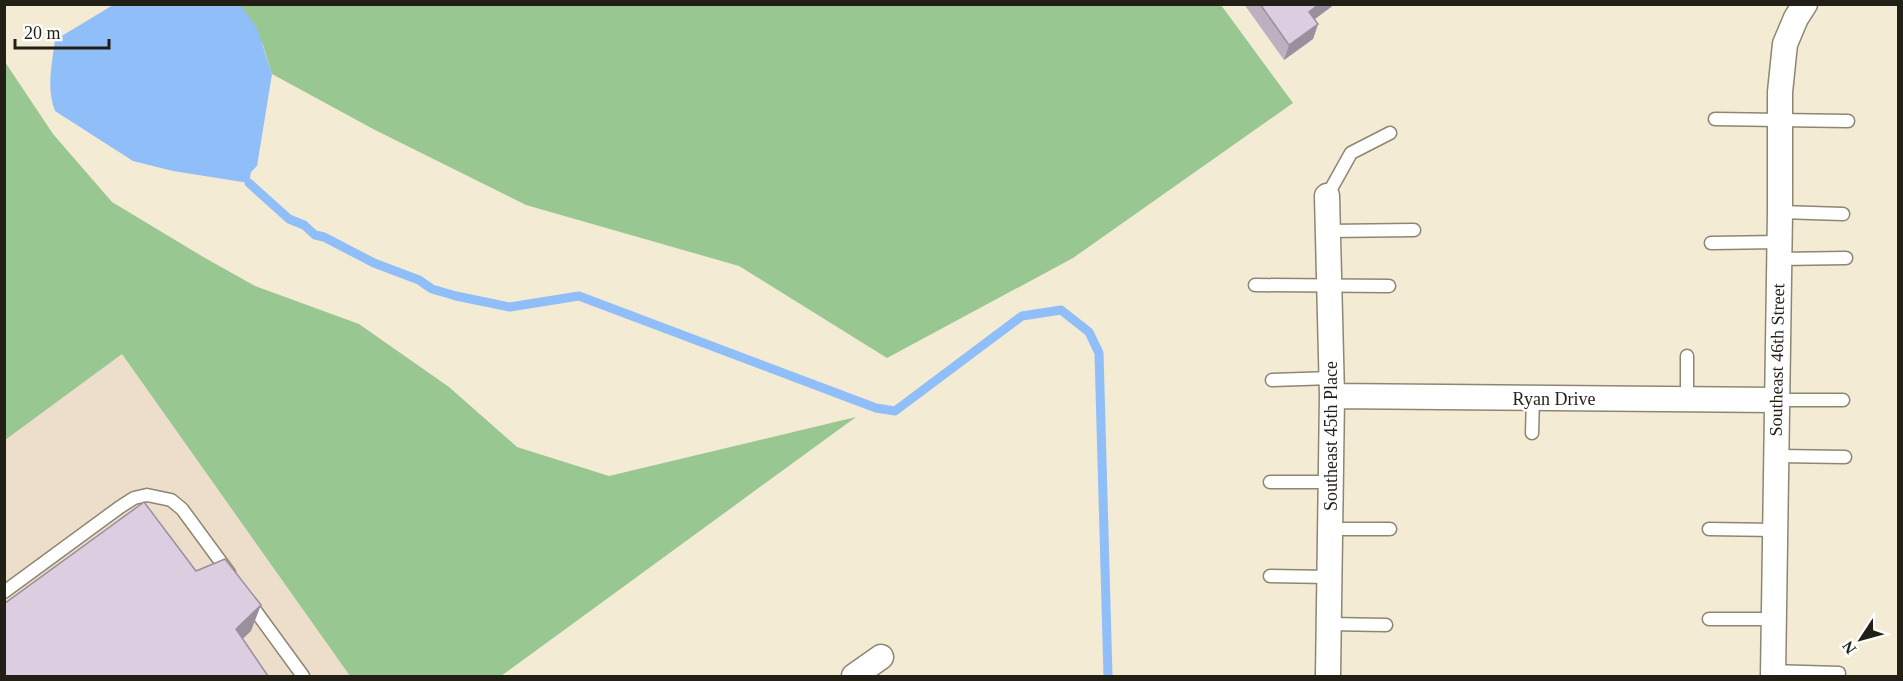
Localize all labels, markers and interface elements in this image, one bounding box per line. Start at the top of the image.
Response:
scale bar [15,12,110,50]
text: 20 m [24,23,61,43]
street label: Southeast 46th Street [1766,283,1788,437]
street label: Southeast 45th Place [1321,361,1341,511]
street label: Ryan Drive [1513,389,1595,409]
north arrow [1831,609,1891,669]
text: N [1839,637,1860,657]

